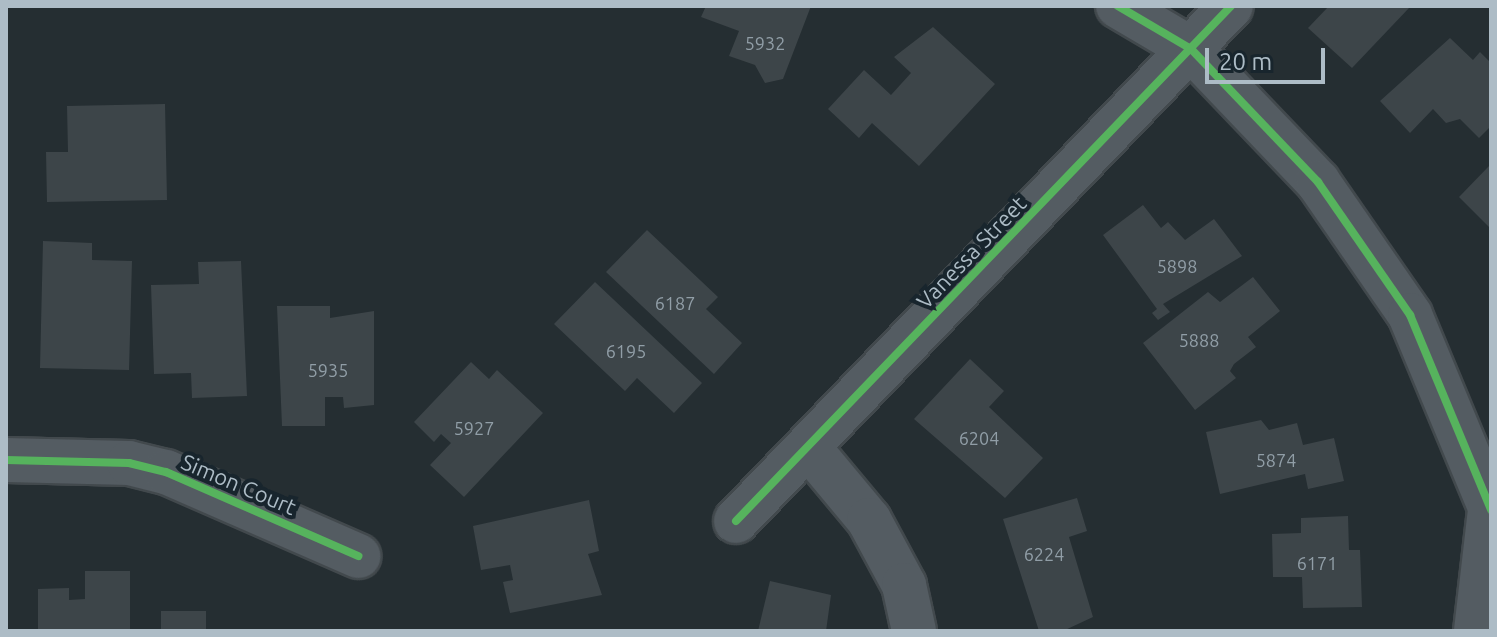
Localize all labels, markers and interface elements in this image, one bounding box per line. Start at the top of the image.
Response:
house number: 5932 [745,32,785,54]
scale bar [1209,32,1329,82]
text: 20 m [1219,48,1272,75]
street label: Vanessa Street [911,190,1031,314]
house number: 5898 [1157,255,1197,277]
house number: 6187 [655,292,695,314]
house number: 5888 [1179,329,1219,351]
house number: 6195 [606,340,646,362]
house number: 5935 [308,359,348,381]
house number: 5927 [454,417,494,439]
house number: 6204 [959,427,999,449]
street label: Simon Court [178,448,300,520]
house number: 5874 [1256,449,1296,471]
house number: 6224 [1024,543,1064,565]
house number: 6171 [1297,552,1337,574]

